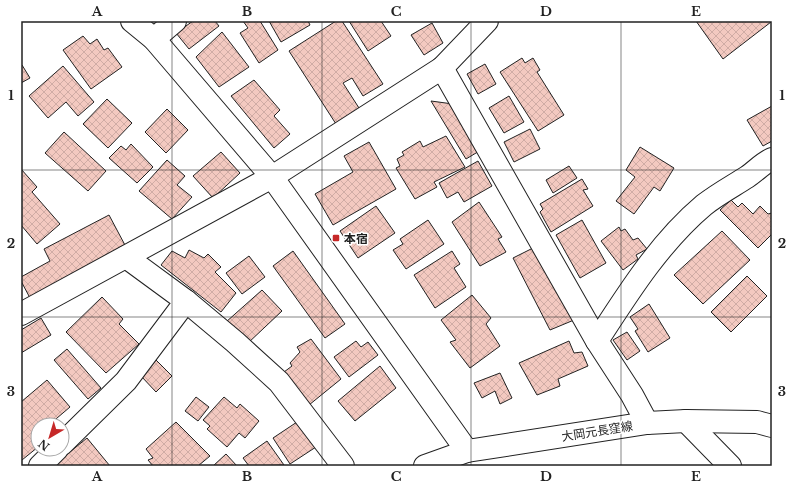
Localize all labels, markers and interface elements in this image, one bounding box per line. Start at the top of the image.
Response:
text: A [91,3,103,20]
text: B [242,3,252,20]
text: C [391,3,402,20]
text: D [540,3,552,20]
text: E [691,3,701,20]
text: 1 [8,87,14,104]
text: 1 [779,87,785,104]
place label: 本宿 [344,231,368,246]
marker: 本宿 [331,233,341,243]
text: 2 [7,235,15,252]
text: 2 [778,235,786,252]
text: 3 [7,383,15,400]
text: 3 [778,383,786,400]
north arrow [30,417,70,457]
street label: 大岡元長窪線 [560,418,634,444]
text: N [35,436,52,454]
text: A [91,468,103,485]
text: B [242,468,252,485]
text: C [391,468,402,485]
text: D [540,468,552,485]
text: E [691,468,701,485]

